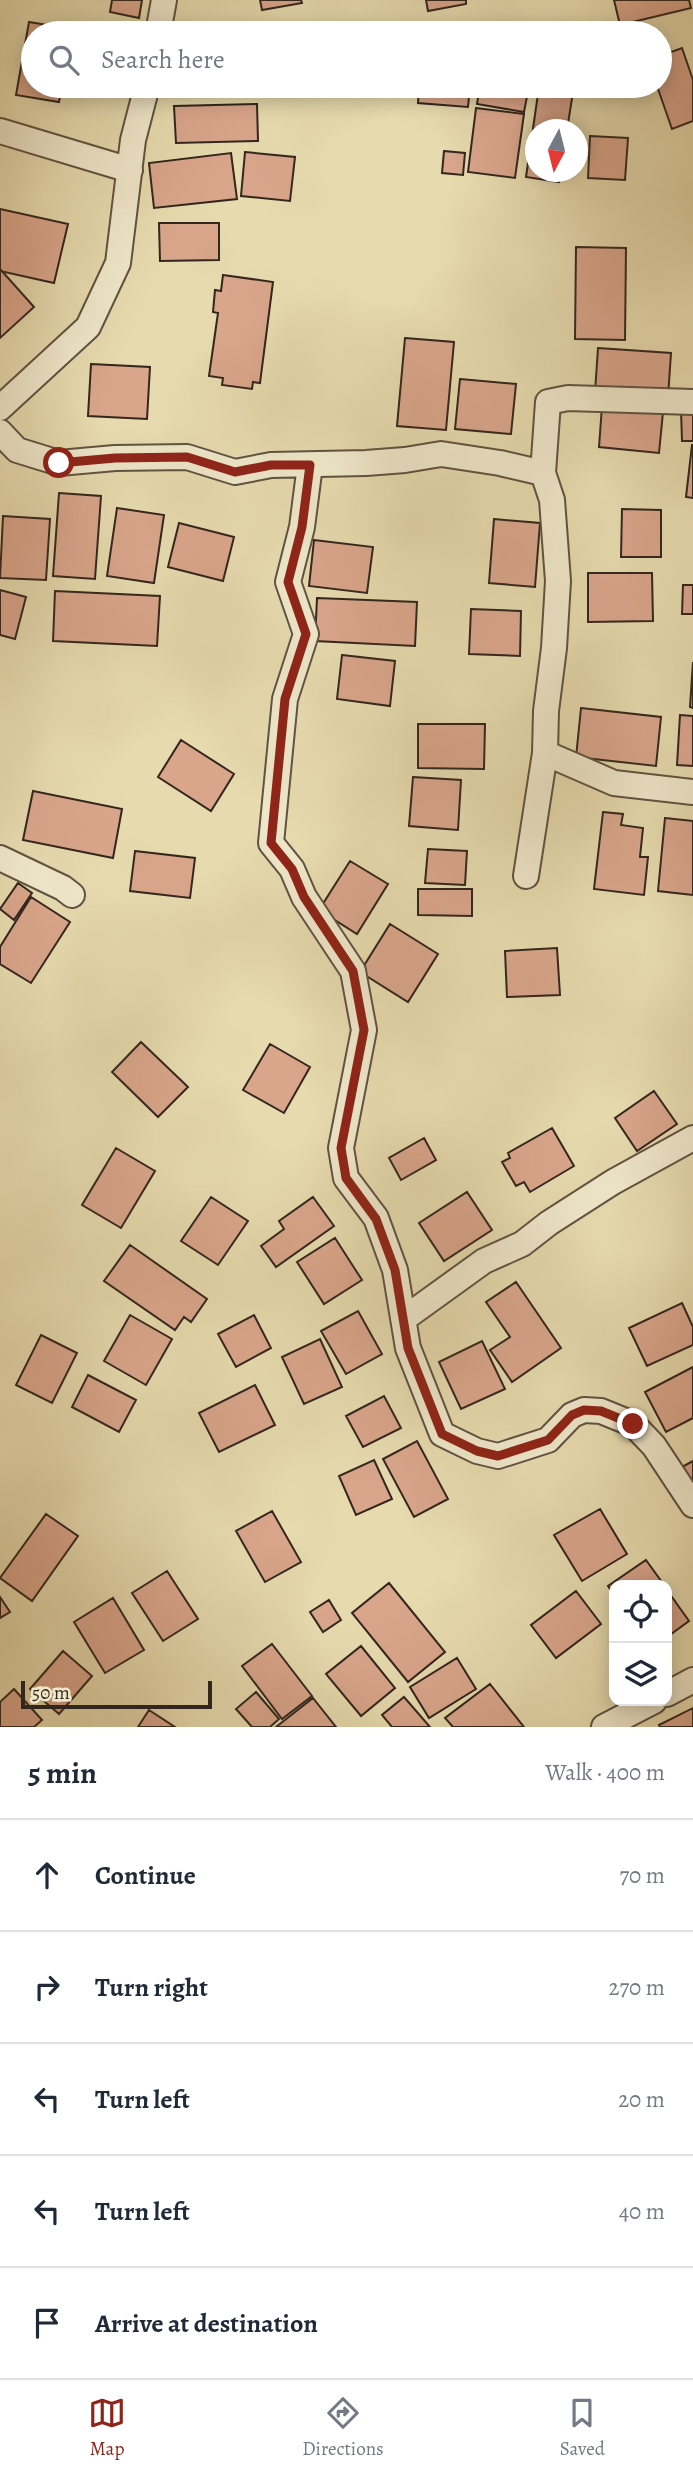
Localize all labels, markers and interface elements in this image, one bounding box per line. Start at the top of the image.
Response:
search box [21,21,672,98]
icon: search [45,41,83,79]
text: Search here [101,42,225,77]
north arrow [525,119,588,182]
route start [43,447,74,478]
route end [617,1408,648,1439]
map controls [609,1580,672,1706]
button: locate [609,1580,672,1643]
button: layers [609,1643,672,1706]
scale bar [21,1678,212,1710]
text: 50 m [32,1680,70,1706]
text: 5 min [28,1753,97,1793]
text: Walk · 400 m [545,1757,665,1788]
icon: ahead [28,1856,66,1894]
text: Continue [95,1858,196,1893]
text: 70 m [619,1860,665,1891]
icon: right [28,1968,66,2006]
text: Turn right [95,1970,208,2005]
text: 270 m [608,1972,665,2003]
icon: left [28,2080,66,2118]
text: Turn left [95,2082,190,2117]
text: 20 m [618,2084,665,2115]
icon: left [28,2192,66,2230]
text: Turn left [95,2194,190,2229]
text: 40 m [619,2196,665,2227]
icon: arrive [28,2304,66,2342]
text: Arrive at destination [95,2306,318,2341]
tab: Map [88,2394,126,2462]
tab: Directions [302,2394,384,2462]
tab: Saved [560,2394,605,2462]

